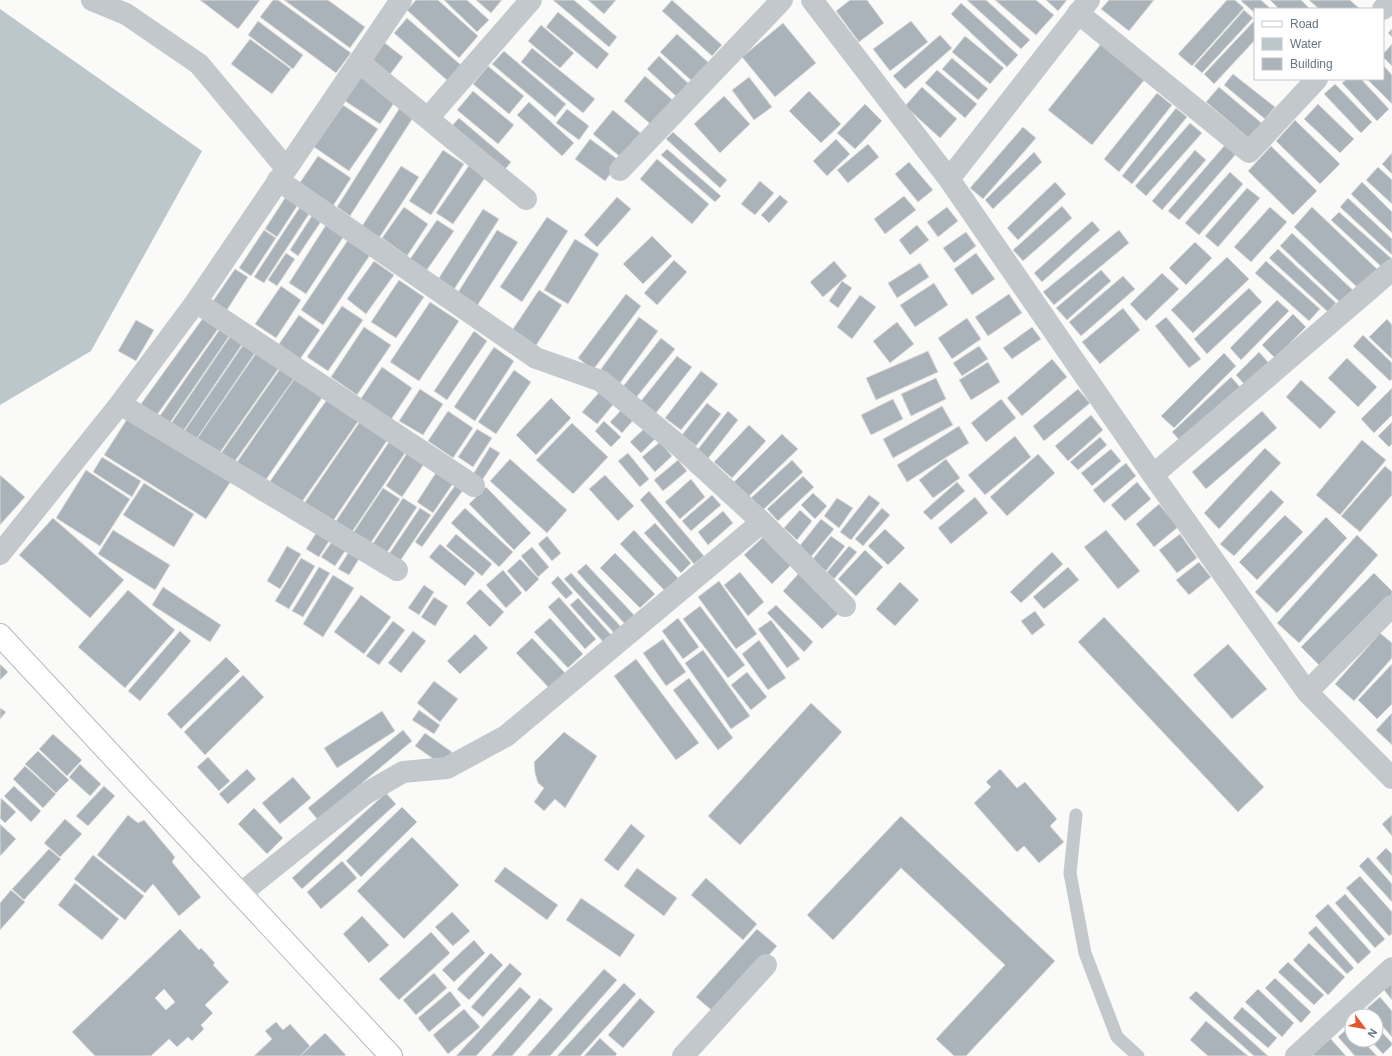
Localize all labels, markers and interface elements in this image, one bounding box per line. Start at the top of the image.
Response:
legend [1254,8,1384,80]
text: Road [1290,17,1319,31]
text: Water [1290,37,1322,51]
text: Building [1290,57,1333,71]
north arrow [1344,1008,1384,1048]
text: N [1365,1027,1380,1040]

